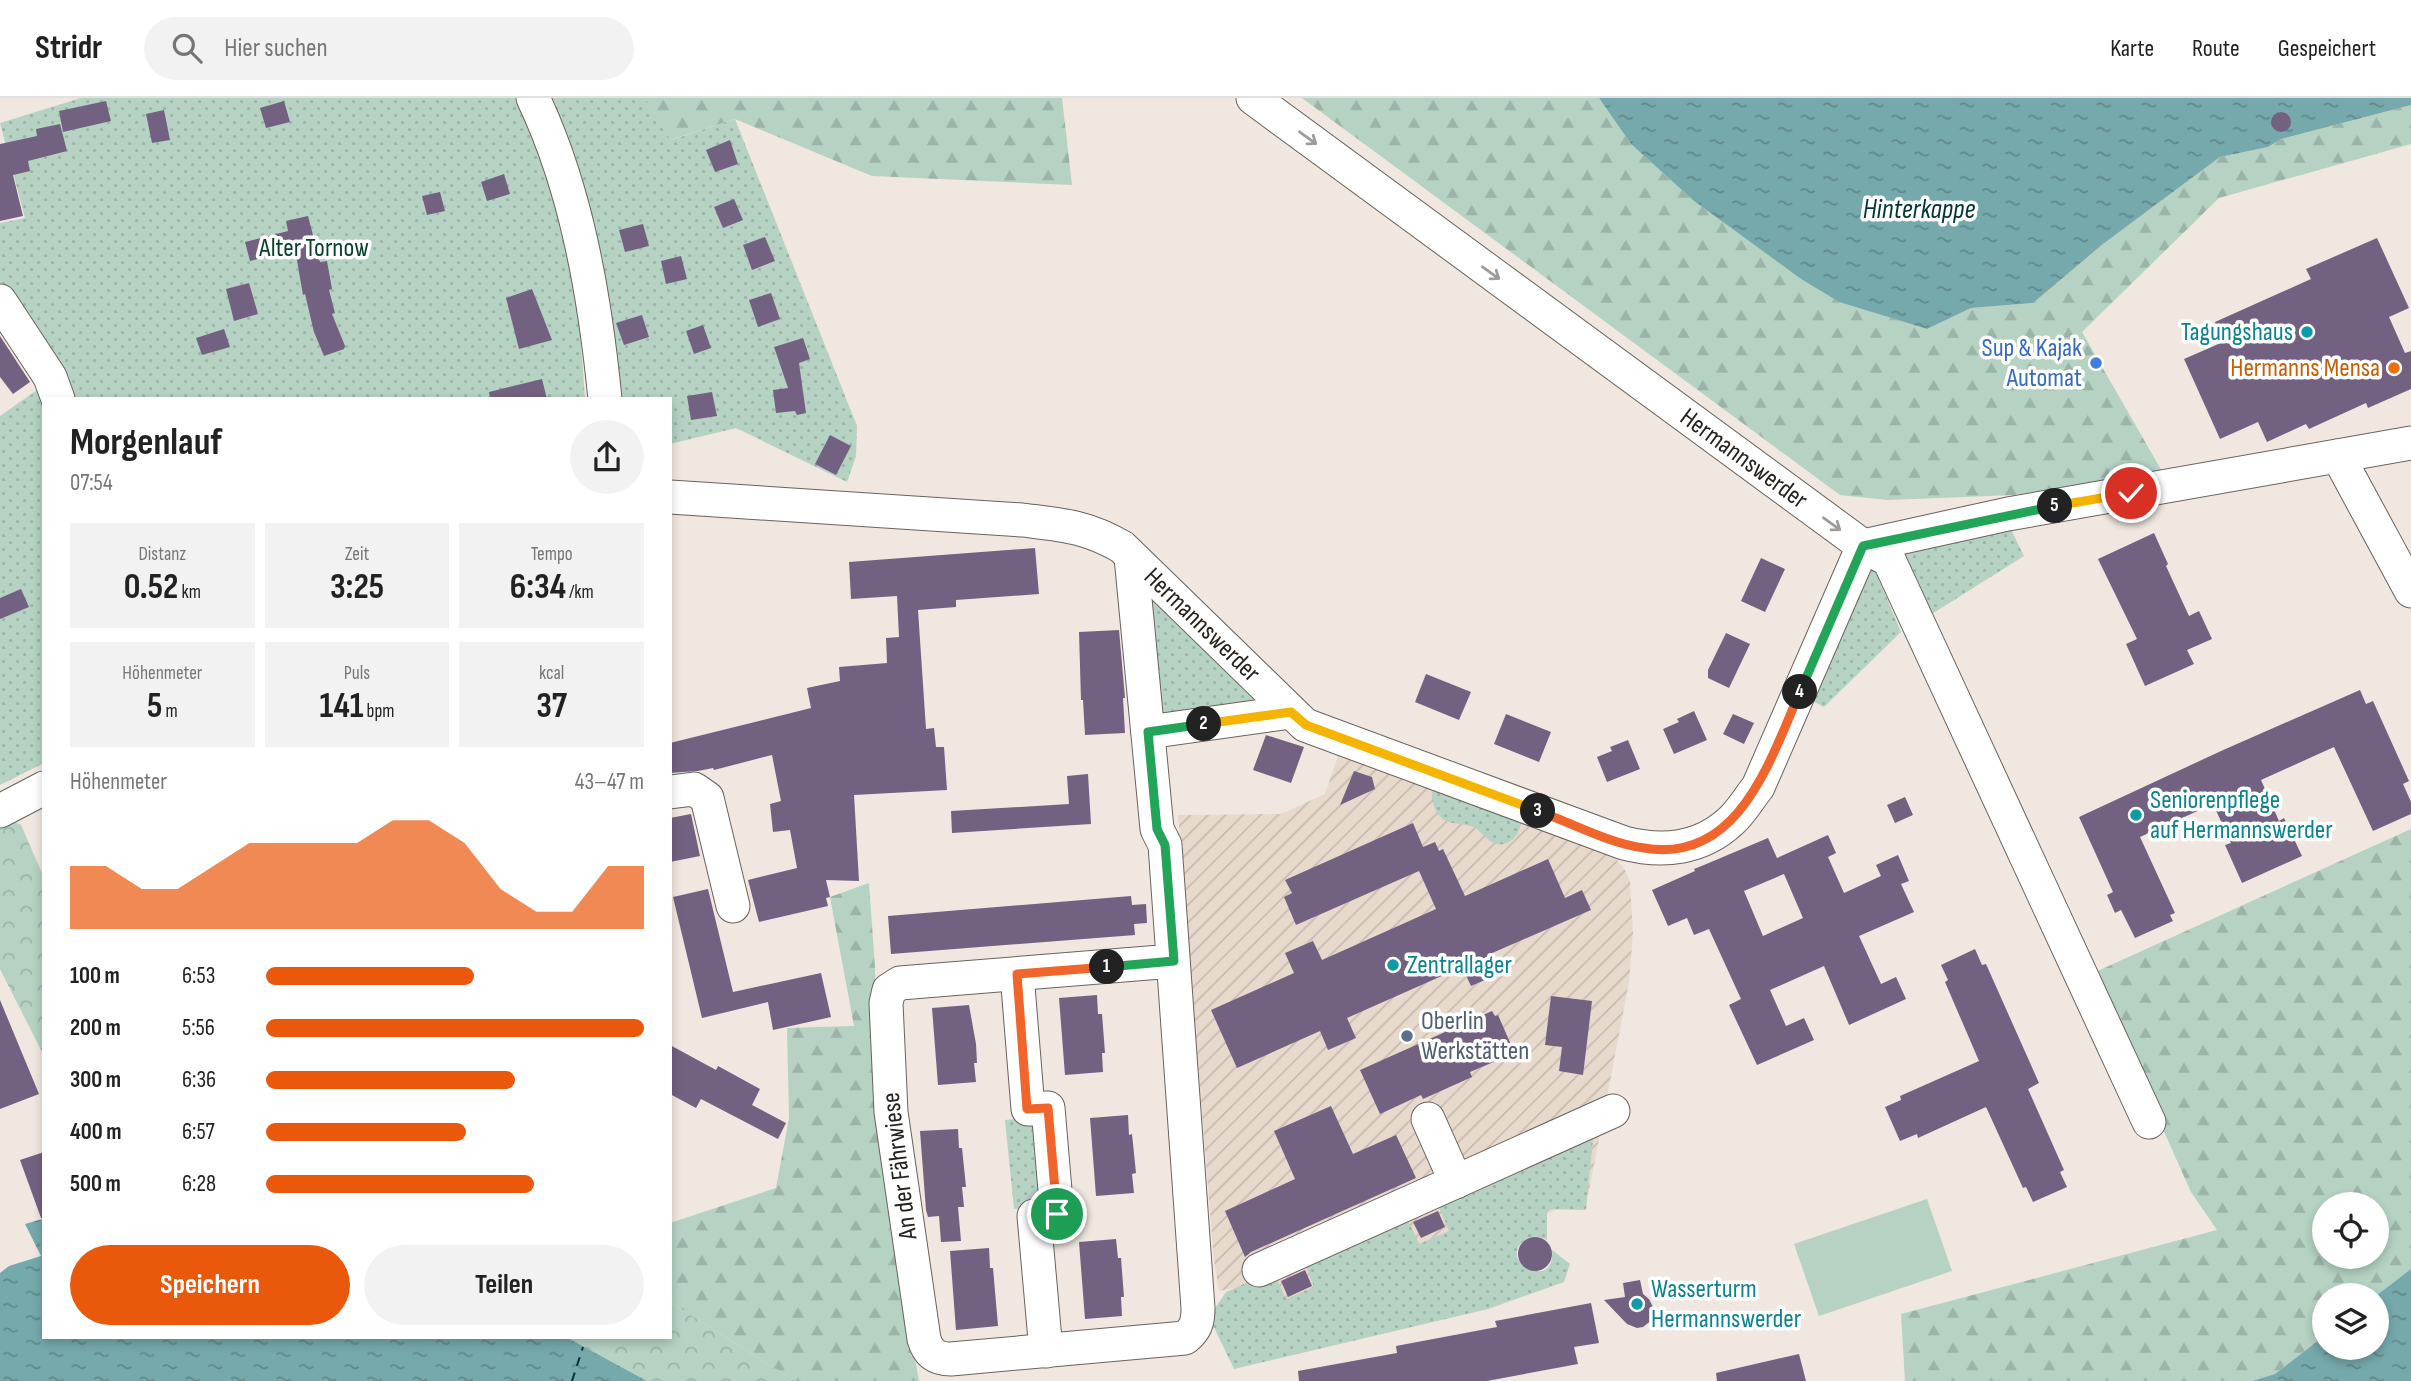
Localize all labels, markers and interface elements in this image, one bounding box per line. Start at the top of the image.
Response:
search box [144,17,634,80]
text: Stridr [35,28,102,68]
icon: search [168,29,206,67]
text: Hier suchen [224,33,328,64]
text: Karte [2110,34,2154,63]
text: Route [2192,34,2240,63]
text: Gespeichert [2278,34,2376,63]
one-way arrow [1298,131,1317,146]
water label: Hinterkappe [1863,193,1975,226]
park label: Alter Tornow [258,233,369,264]
one-way arrow [1481,266,1500,280]
place label: Tagungshaus [2181,317,2293,348]
marker: Tagungshaus [2299,324,2315,340]
place label: Sup & Kajak Automat [1982,333,2082,394]
place label: Hermanns Mensa [2230,353,2380,384]
marker: Sup & Kajak Automat [2088,355,2104,371]
marker: Hermanns Mensa [2386,360,2402,376]
street label: Hermannswerder [1674,402,1814,516]
text: Morgenlauf [70,420,222,465]
button: share [570,420,644,494]
pin [2101,463,2161,523]
text: 07:54 [70,469,113,497]
icon: check [2112,474,2150,512]
pin: 5 [2038,488,2072,524]
text: 5 [2050,494,2059,517]
one-way arrow [1822,517,1841,531]
text: Distanz [138,543,186,566]
text: Zeit [345,543,369,566]
text: Tempo [531,543,573,566]
street label: Hermannswerder [1137,561,1267,689]
text: 0.52 [124,566,178,609]
text: 3:25 [330,566,384,609]
text: 6:34 [510,566,566,609]
text: km [178,581,201,604]
text: /km [566,581,594,604]
text: Höhenmeter [122,662,202,685]
text: Puls [344,662,370,685]
text: kcal [539,662,564,685]
pin: 4 [1783,674,1818,710]
text: 4 [1795,680,1804,703]
text: 5 [147,685,162,728]
text: 141 [319,685,364,728]
text: 37 [536,685,567,728]
text: m [162,700,178,723]
text: bpm [364,700,395,723]
pin: 2 [1186,706,1222,742]
text: 2 [1199,712,1208,735]
text: Höhenmeter [70,768,167,796]
text: 43–47 m [575,768,644,796]
place label: Seniorenpflege auf Hermannswerder [2150,785,2333,846]
pin: 3 [1520,794,1556,828]
text: 3 [1533,799,1542,822]
marker: Seniorenpflege auf Hermannswerder [2128,807,2144,823]
pin: 1 [1090,950,1124,984]
place label: Zentrallager [1407,950,1512,981]
text: 1 [1103,955,1110,978]
marker: Zentrallager [1385,957,1401,973]
text: 100 m [70,962,120,990]
text: 6:53 [182,962,215,990]
place label: Oberlin Werkstätten [1421,1006,1529,1067]
text: 200 m [70,1014,121,1042]
text: 5:56 [182,1014,215,1042]
marker: Oberlin Werkstätten [1399,1028,1415,1044]
text: 300 m [70,1066,121,1094]
text: 6:36 [182,1066,216,1094]
street label: An der Fährwiese [876,1091,925,1242]
text: 400 m [70,1118,121,1146]
text: 6:57 [182,1118,215,1146]
text: 500 m [70,1170,121,1198]
text: 6:28 [182,1170,216,1198]
pin [1027,1184,1087,1244]
map controls [2312,1192,2389,1360]
button: locate [2312,1192,2389,1269]
icon: arrive [1038,1195,1076,1233]
button: Speichern [70,1245,350,1325]
button: Teilen [364,1245,644,1325]
place label: Wasserturm Hermannswerder [1651,1274,1802,1335]
button: layers [2312,1283,2389,1360]
marker: Wasserturm Hermannswerder [1629,1296,1645,1312]

